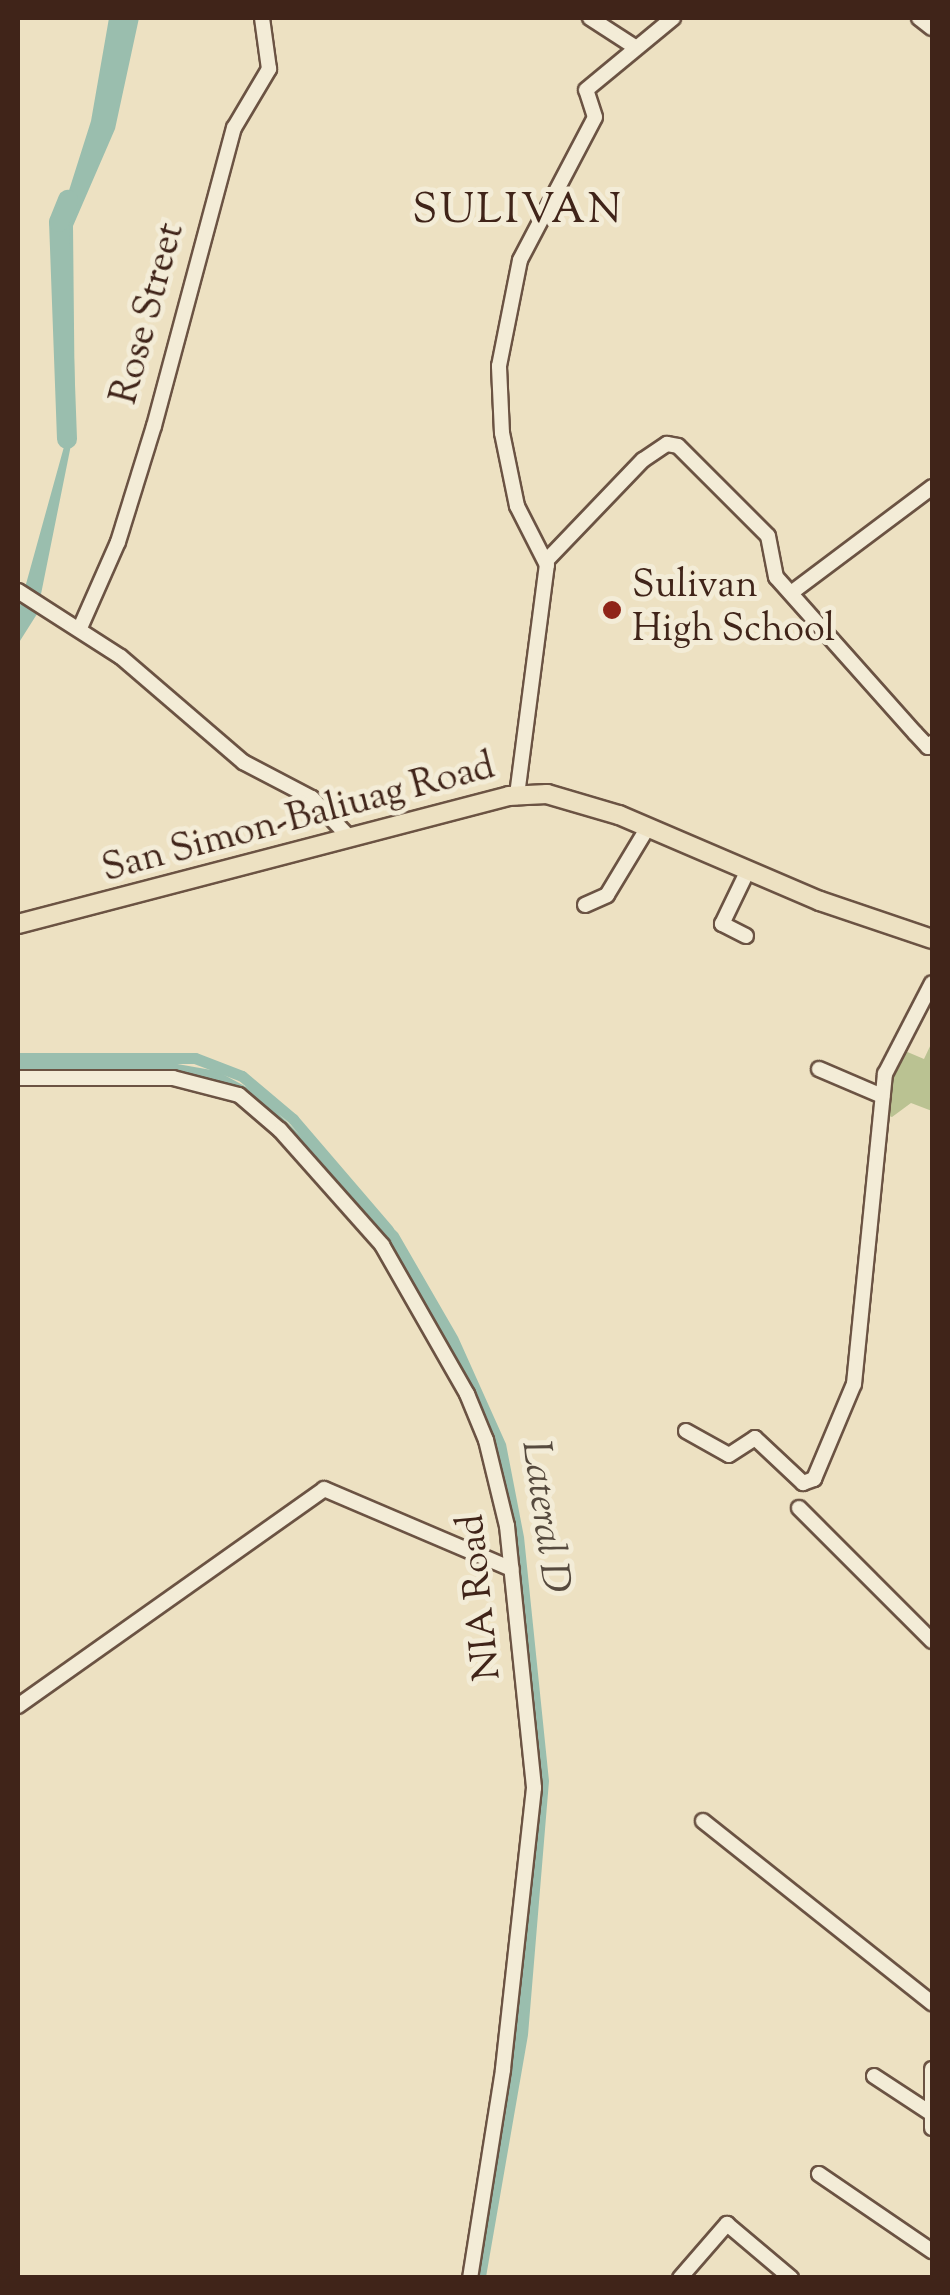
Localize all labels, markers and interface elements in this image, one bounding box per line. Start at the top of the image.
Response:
district label: SULIVAN [412,187,624,237]
street label: Rose Street [104,218,196,410]
place label: Sulivan High School [632,565,835,654]
marker: Sulivan High School [601,599,623,621]
street label: San Simon-Baliuag Road [98,746,500,894]
water label: Lateral D [509,1437,577,1597]
street label: NIA Road [451,1511,513,1683]

